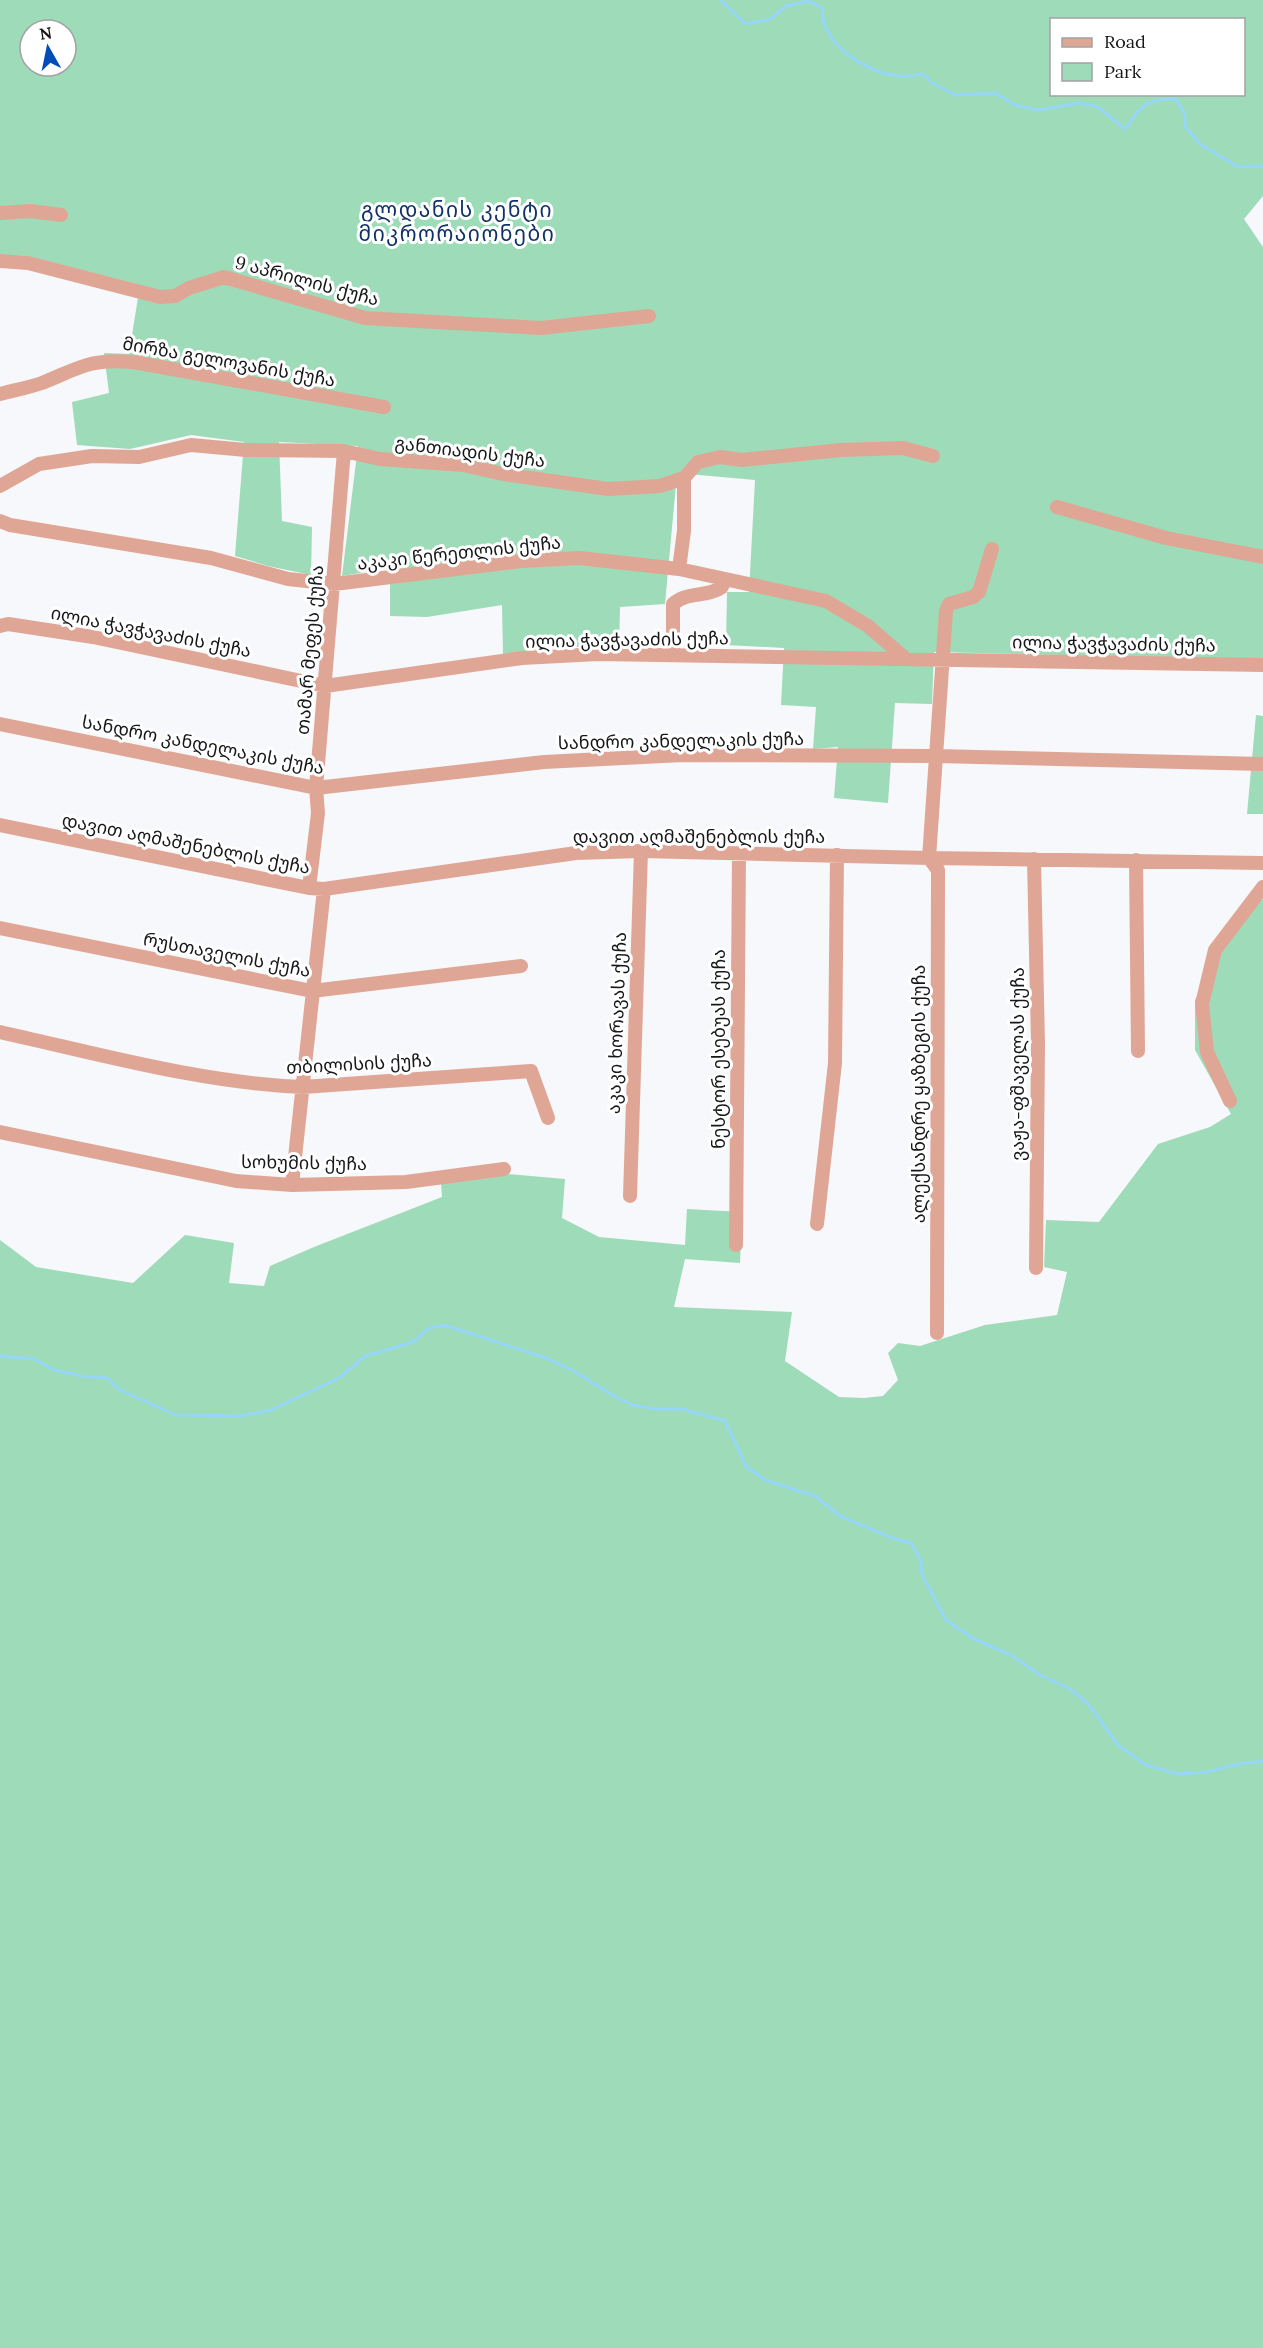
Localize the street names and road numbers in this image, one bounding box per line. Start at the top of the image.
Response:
street label: 9 აპრილის ქუჩა [233,250,381,311]
street label: მირზა გელოვანის ქუჩა [121,331,337,392]
street label: განთიადის ქუჩა [394,431,546,472]
street label: აკაკი წერეთლის ქუჩა [356,530,562,575]
street label: თამარ მეფეს ქუჩა [291,564,328,736]
street label: ილია ჭავჭავაძის ქუჩა [49,601,253,662]
street label: ილია ჭავჭავაძის ქუჩა [525,626,729,653]
street label: ილია ჭავჭავაძის ქუჩა [1012,630,1216,657]
street label: სანდრო კანდელაკის ქუჩა [80,710,326,779]
street label: სანდრო კანდელაკის ქუჩა [558,727,804,754]
street label: დავით აღმაშენებლის ქუჩა [60,808,312,879]
street label: დავით აღმაშენებლის ქუჩა [573,825,825,848]
street label: რუსთაველის ქუჩა [142,927,313,982]
street label: აკაკი ხორავას ქუჩა [602,932,631,1114]
street label: ნესტორ ესებუას ქუჩა [707,949,730,1149]
street label: ალექსანდრე ყაზბეგის ქუჩა [907,965,930,1223]
street label: ვაჟა-ფშაველას ქუჩა [1006,967,1029,1161]
street label: თბილისის ქუჩა [286,1048,432,1079]
street label: სოხუმის ქუჩა [241,1150,367,1175]

